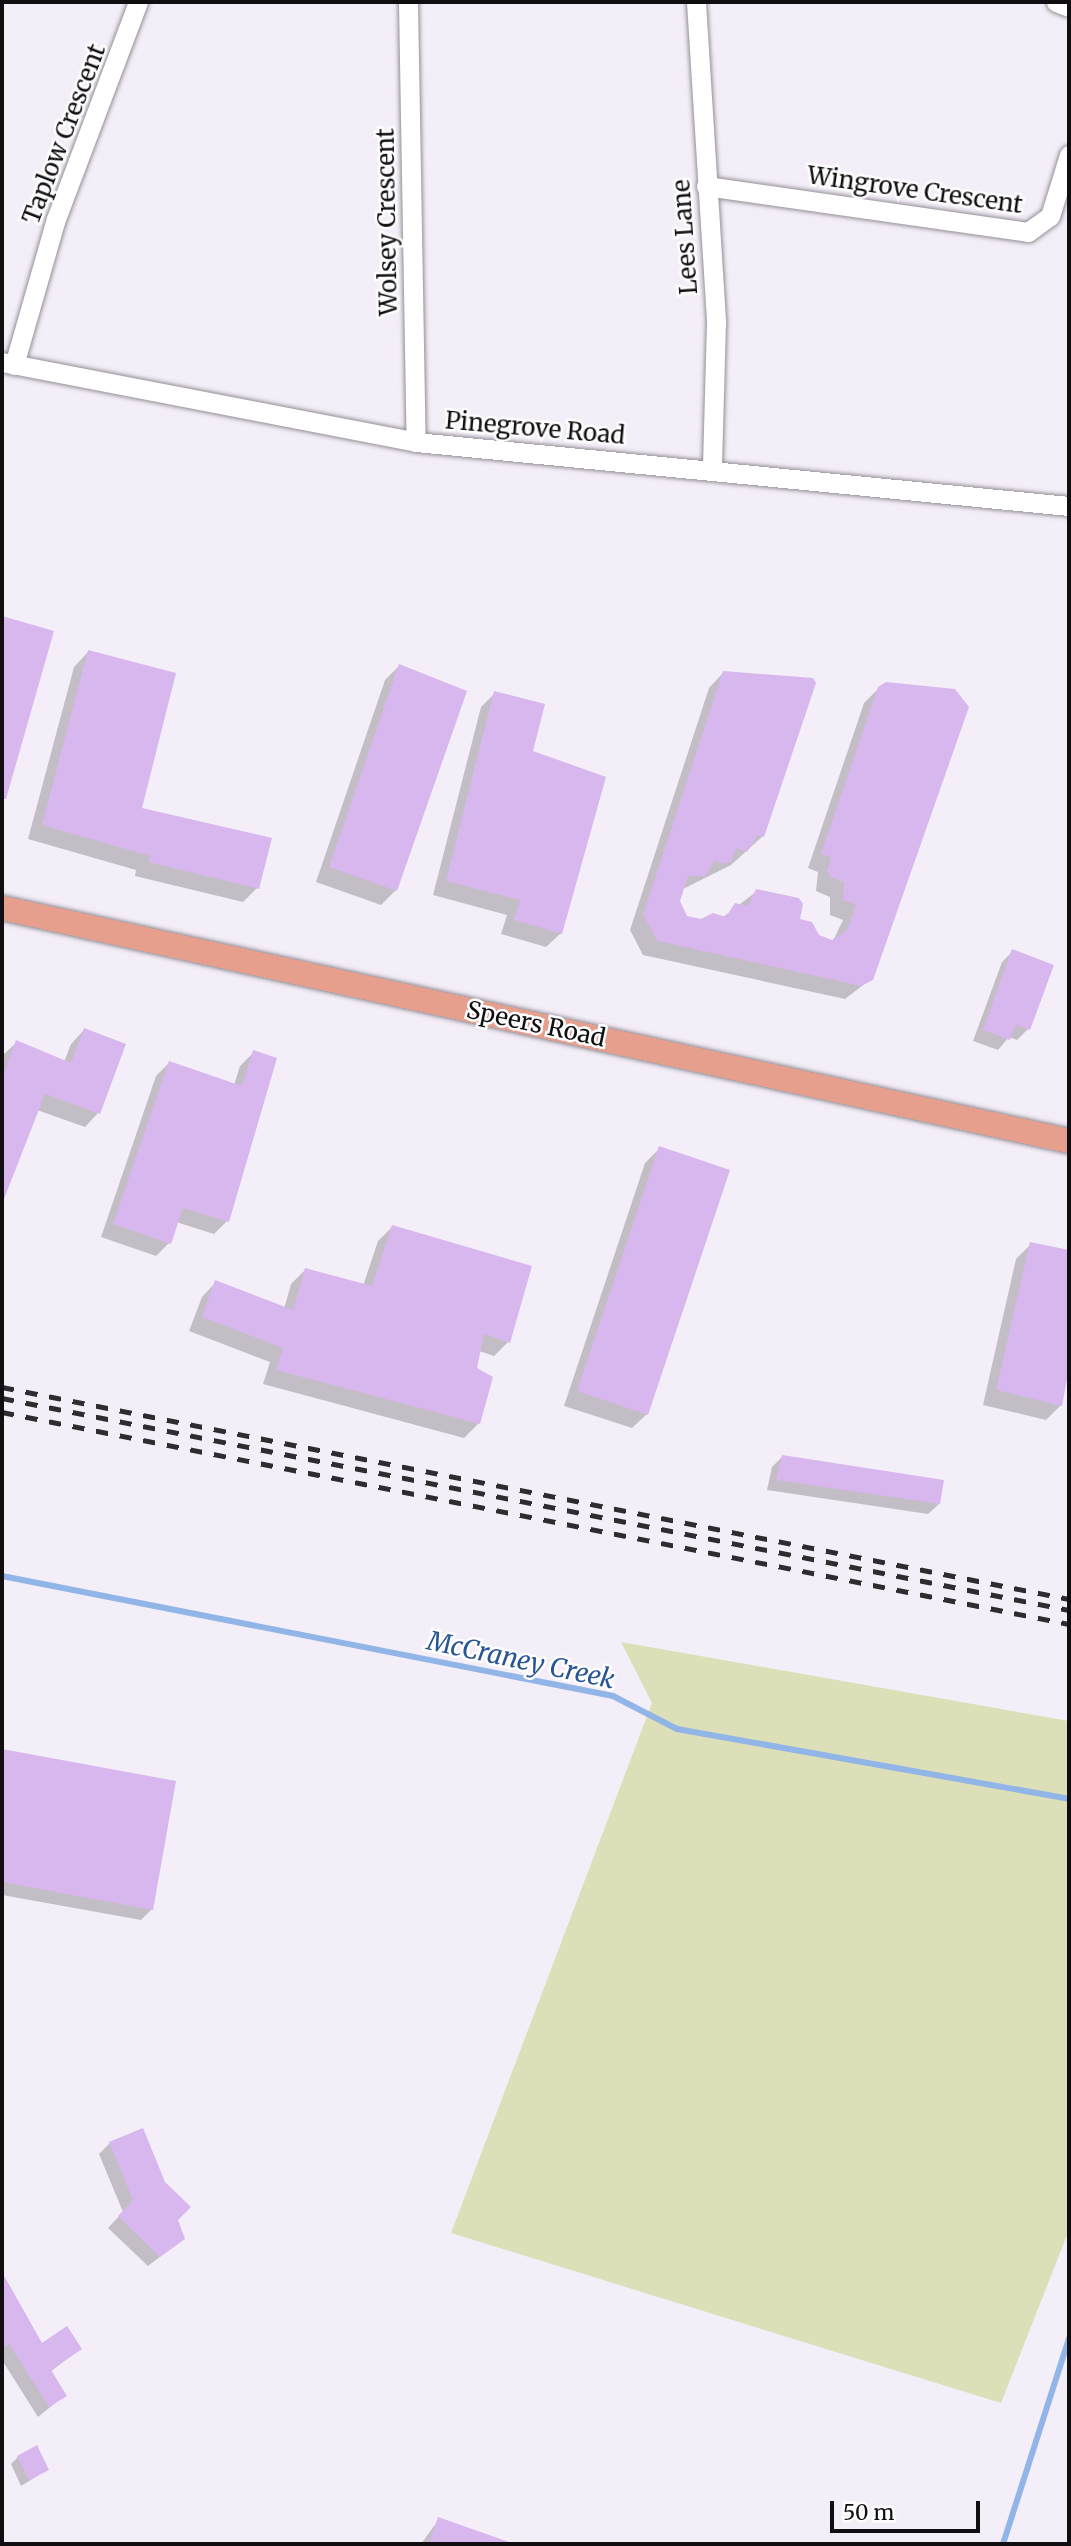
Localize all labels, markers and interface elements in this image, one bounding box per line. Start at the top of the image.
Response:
street label: Taplow Crescent [16,40,112,228]
street label: Wolsey Crescent [371,128,403,316]
street label: Wingrove Crescent [805,161,1025,219]
street label: Lees Lane [667,179,703,295]
street label: Pinegrove Road [444,406,626,450]
street label: Speers Road [464,995,608,1053]
water label: McCraney Creek [424,1625,618,1695]
scale bar [833,2486,984,2530]
text: 50 m [843,2499,894,2526]

